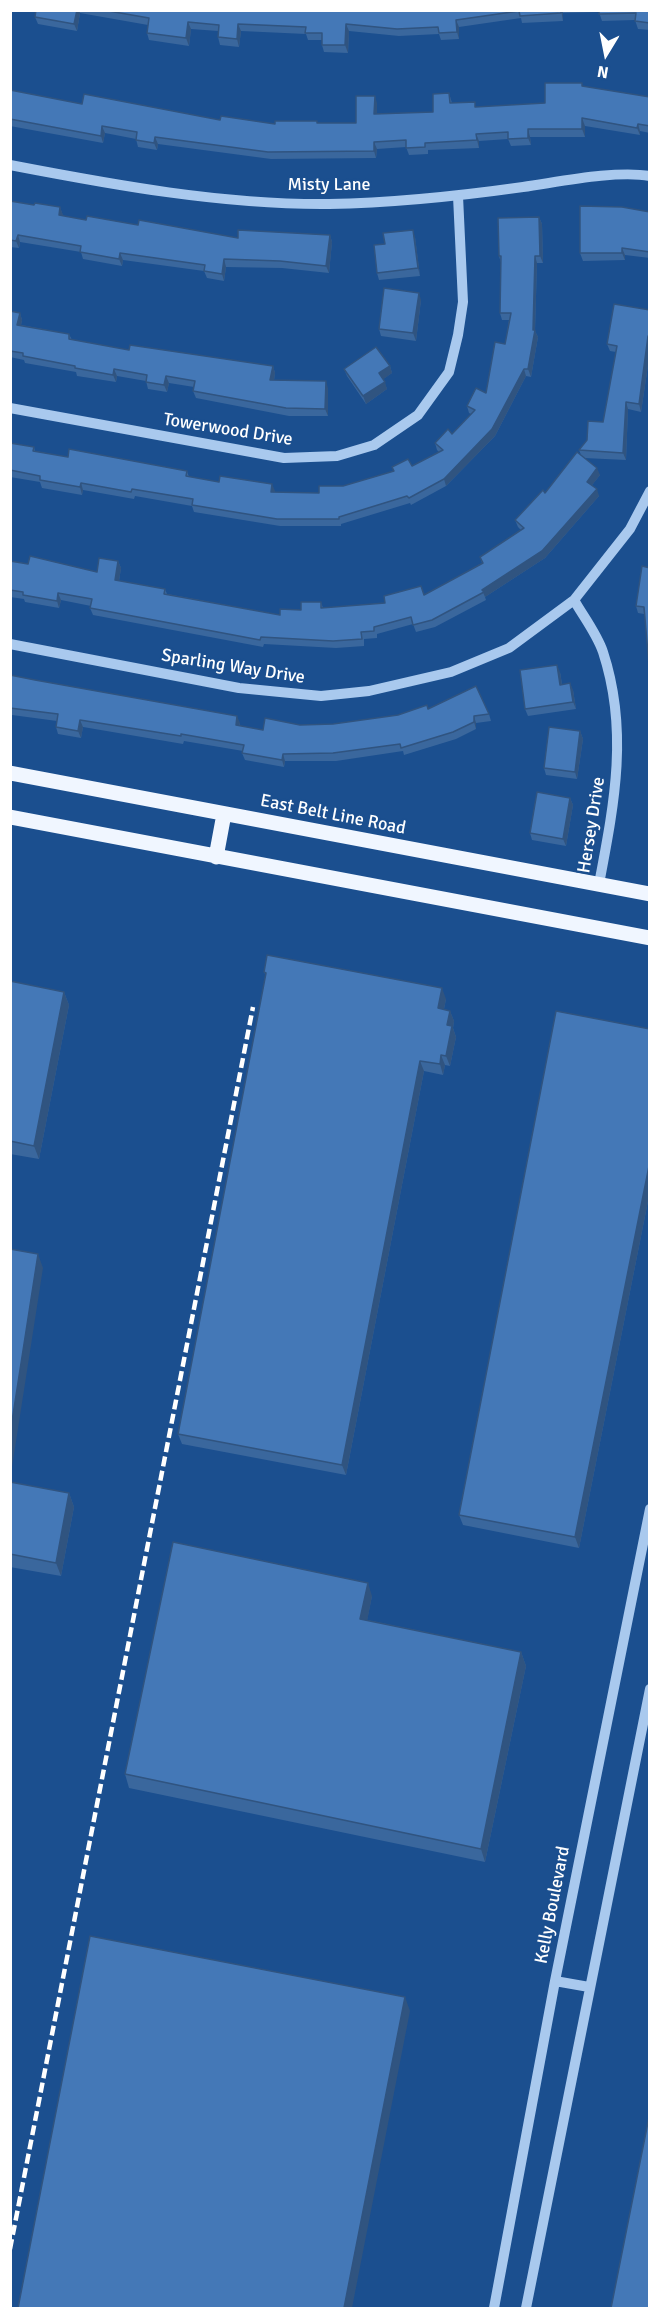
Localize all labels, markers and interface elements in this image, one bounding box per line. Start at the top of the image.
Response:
north arrow [576,24,636,84]
text: N [596,61,610,83]
street label: Misty Lane [287,174,371,196]
street label: Towerwood Drive [162,409,294,451]
street label: Sparling Way Drive [160,645,306,689]
street label: Hersey Drive [574,775,610,875]
street label: East Belt Line Road [258,790,408,840]
street label: Kelly Boulevard [531,1844,575,1966]

